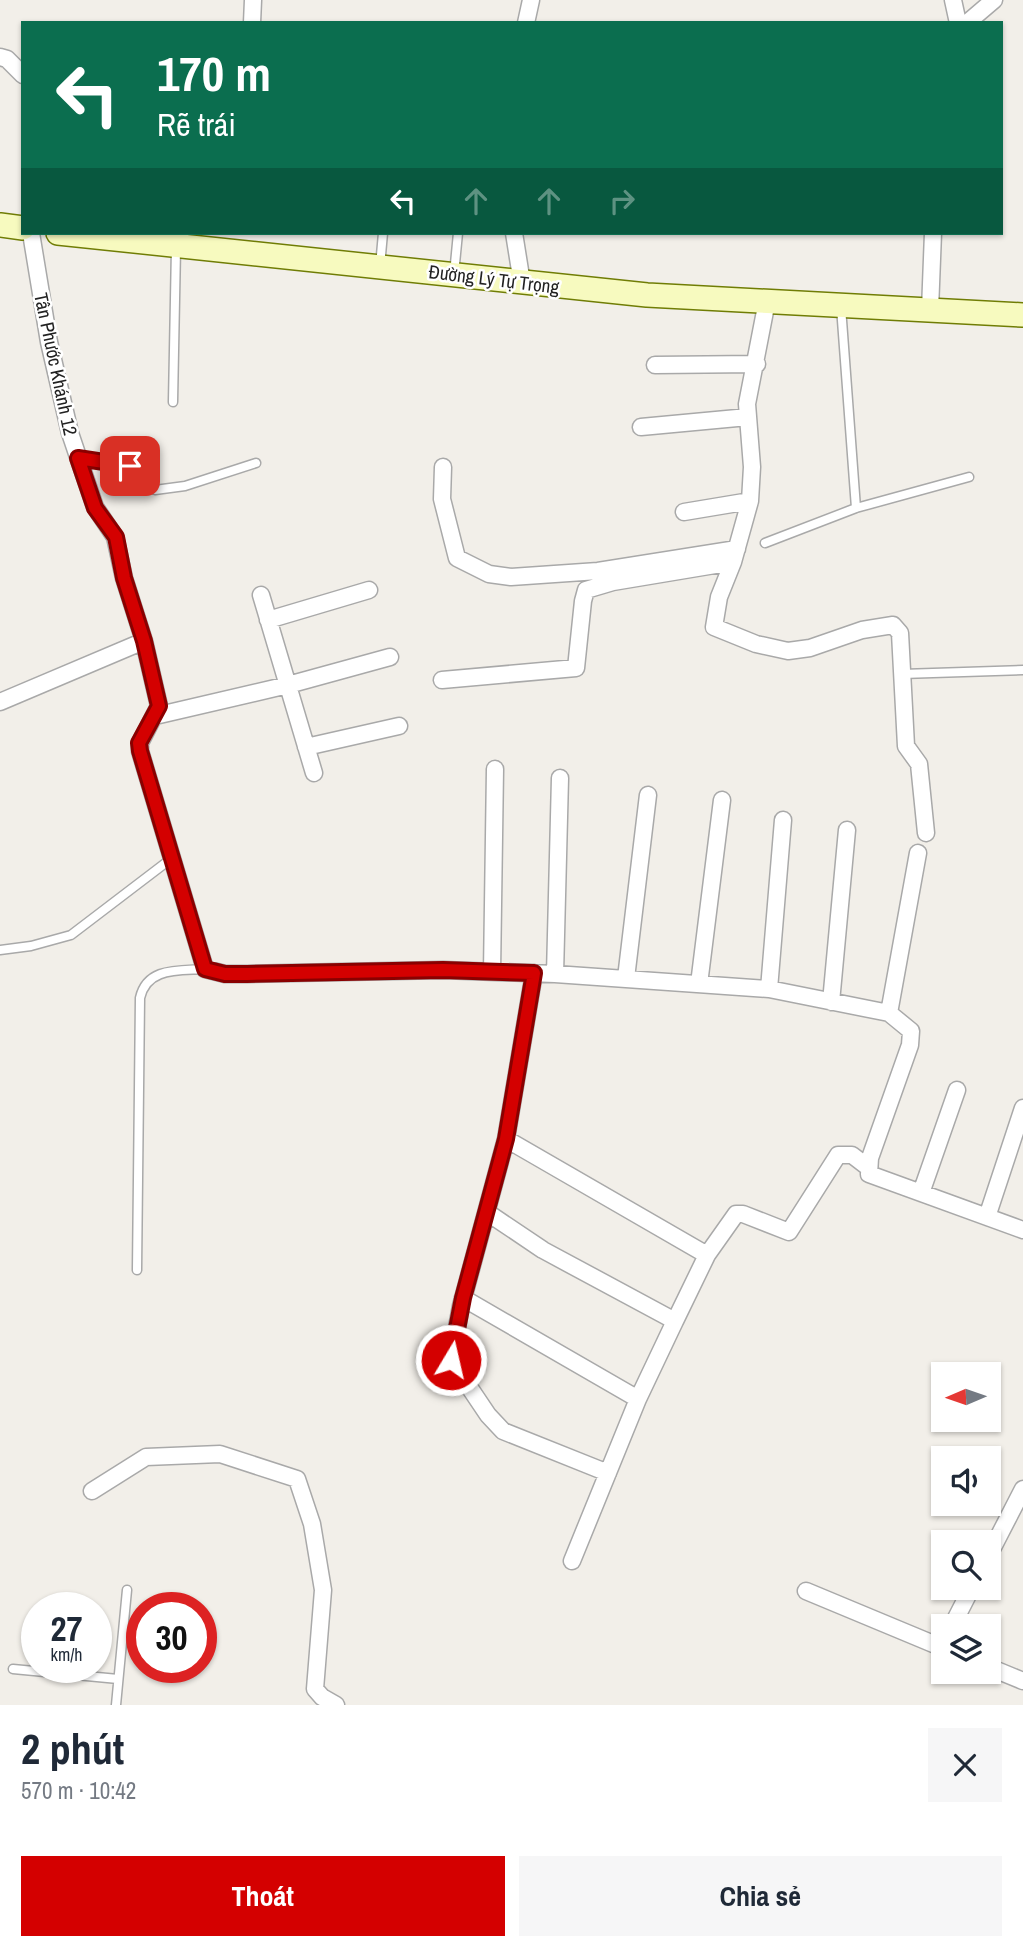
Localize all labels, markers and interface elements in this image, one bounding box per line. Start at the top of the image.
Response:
text: 170 m [157,40,271,106]
icon: left [42,49,133,140]
text: Rẽ trái [157,103,236,146]
icon: left [384,182,422,220]
icon: ahead [457,182,495,220]
icon: ahead [530,182,568,220]
icon: right [603,182,641,220]
street label: Đường Lý Tự Trọng [427,258,561,300]
street label: Tân Phước Khánh 12 [28,290,84,438]
pin [100,436,160,496]
icon: arrive [111,447,149,485]
position arrow [414,1323,488,1397]
north arrow [931,1362,1001,1432]
map controls [931,1362,1001,1684]
button: sound [931,1446,1001,1516]
button: search [931,1530,1001,1600]
speed limit sign: 30 [126,1592,217,1683]
text: 27 [51,1605,82,1652]
button: layers [931,1614,1001,1684]
text: km/h [51,1642,83,1667]
text: 2 phút [21,1721,124,1777]
button: close [928,1728,1002,1802]
text: 570 m · 10:42 [21,1775,136,1806]
button: Thoát [21,1856,505,1936]
button: Chia sẻ [519,1856,1002,1936]

